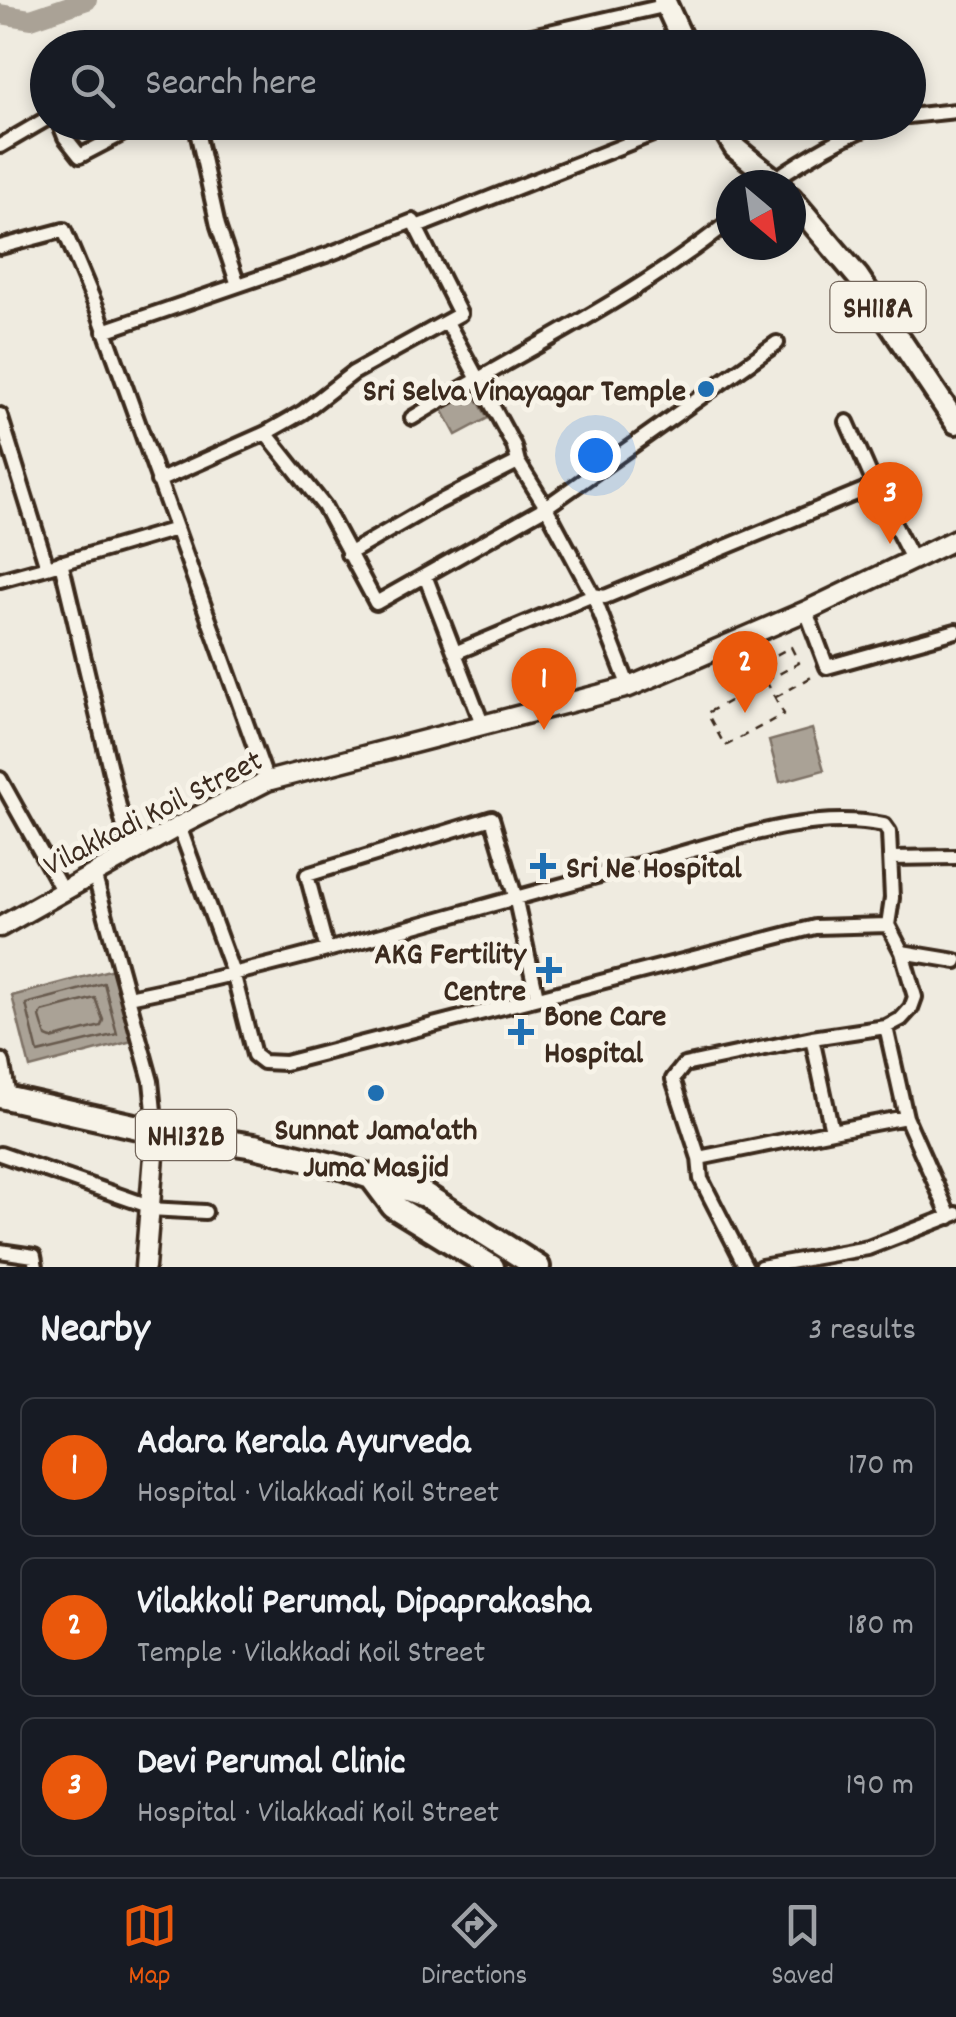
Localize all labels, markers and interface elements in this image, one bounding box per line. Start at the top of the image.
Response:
search box [30,30,926,140]
icon: search [65,58,120,113]
text: Search here [145,58,317,113]
north arrow [716,170,806,260]
road number: SH118A [830,282,926,332]
place label: Sri Selva Vinayagar Temple [363,371,686,417]
marker: Sri Selva Vinayagar Temple [695,378,717,400]
your location [570,430,621,481]
pin: 3 [858,462,922,544]
pin: 2 [712,630,778,713]
pin: 1 [512,648,576,730]
street label: Vilakkadi Koil Street [37,740,272,891]
place label: Sri Ne Hospital [566,848,742,894]
marker: Sri Ne Hospital [530,853,556,879]
place label: AKG Fertility Centre [374,934,527,1017]
marker: AKG Fertility Centre [536,957,562,983]
place label: Bone Care Hospital [544,996,666,1079]
marker: Bone Care Hospital [508,1019,534,1045]
marker: Sunnat Jama'ath Juma Masjid [365,1082,387,1104]
road number: NH132B [136,1110,236,1160]
place label: Sunnat Jama'ath Juma Masjid [274,1110,478,1193]
text: Nearby [40,1302,150,1362]
text: 3 results [808,1309,916,1355]
text: Adara Kerala Ayurveda [137,1417,471,1472]
text: 1 [71,1444,78,1490]
text: 170 m [848,1444,914,1490]
text: Hospital · Vilakkadi Koil Street [137,1472,499,1518]
text: Vilakkoli Perumal, Dipaprakasha [137,1577,591,1632]
text: 2 [68,1604,81,1650]
text: 180 m [847,1604,914,1650]
text: Temple · Vilakkadi Koil Street [137,1632,485,1678]
text: Devi Perumal Clinic [137,1737,406,1792]
text: 3 [67,1764,82,1810]
text: 190 m [846,1764,914,1810]
text: Hospital · Vilakkadi Koil Street [137,1792,499,1838]
tab: Map [122,1898,177,1998]
tab: Directions [421,1898,527,1998]
tab: Saved [771,1898,834,1998]

